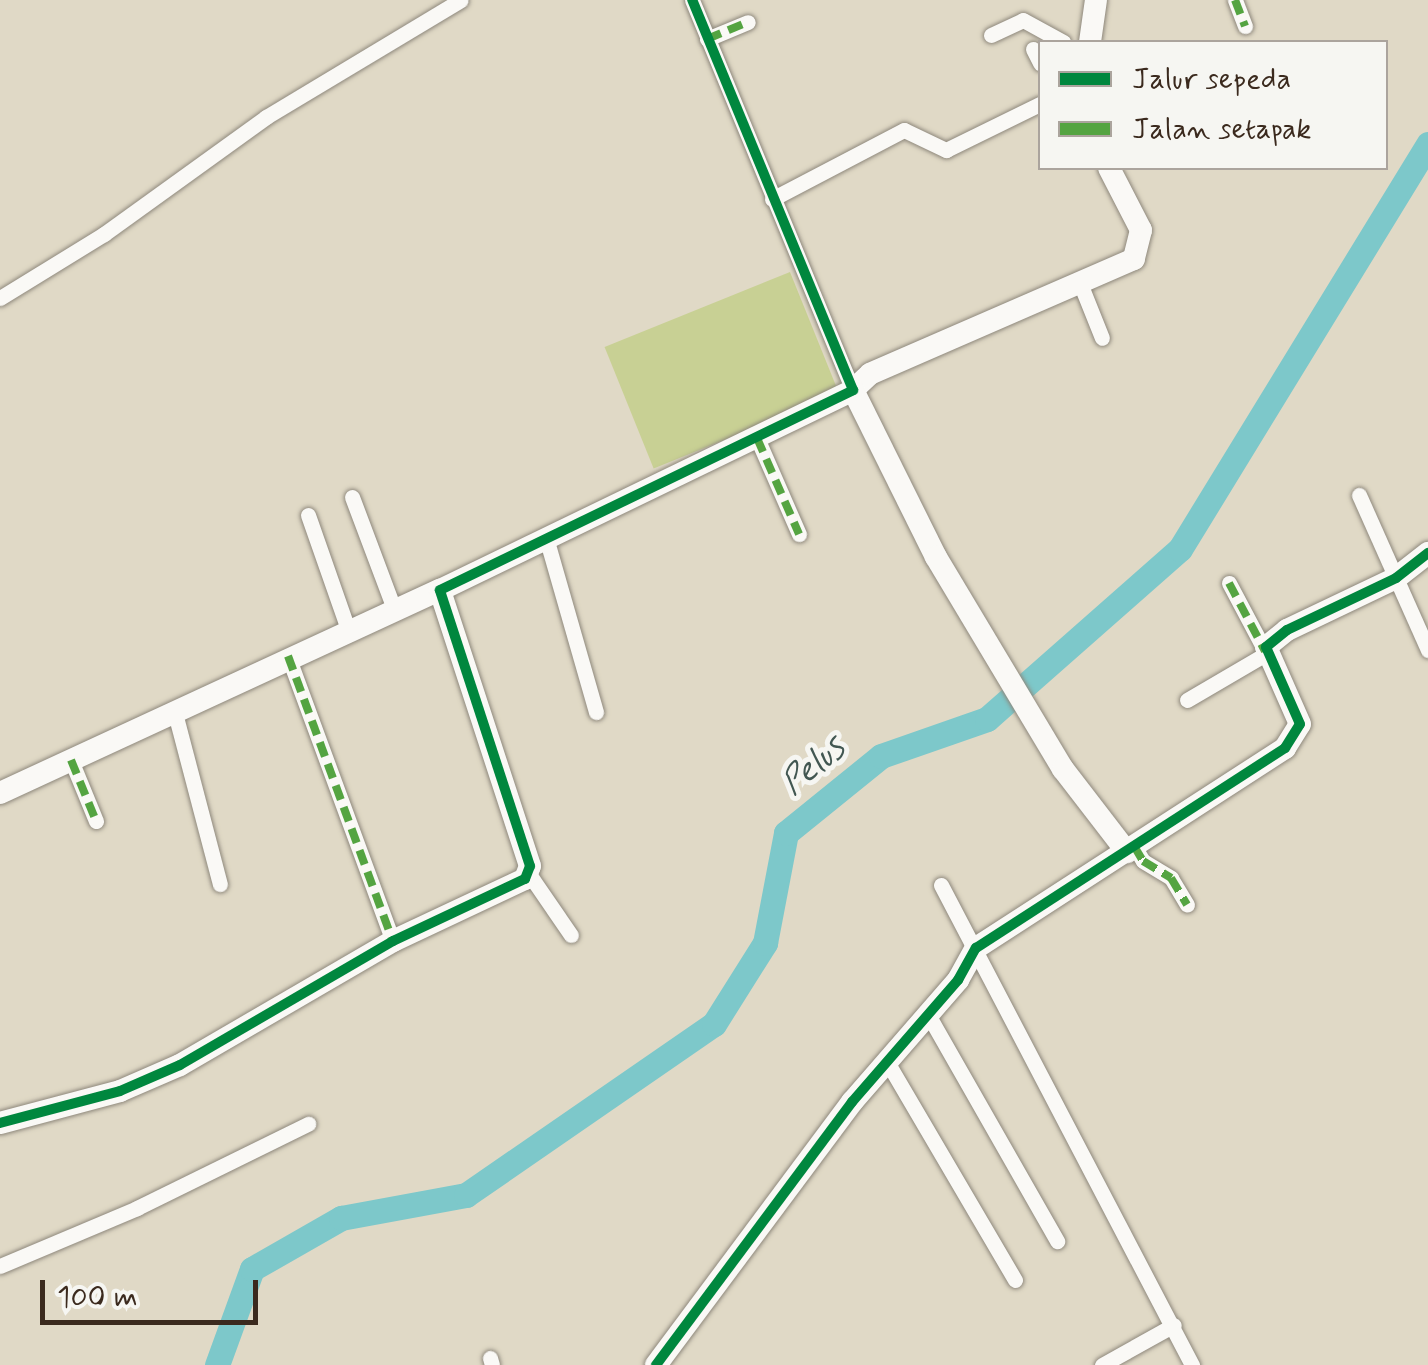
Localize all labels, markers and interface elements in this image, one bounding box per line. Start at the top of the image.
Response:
legend [1038,40,1388,170]
text: Jalur sepeda [1132,60,1291,99]
text: Jalan setapak [1132,110,1312,149]
water label: Pelus [773,728,853,804]
scale bar [45,1260,262,1322]
text: 100 m [57,1278,138,1317]

